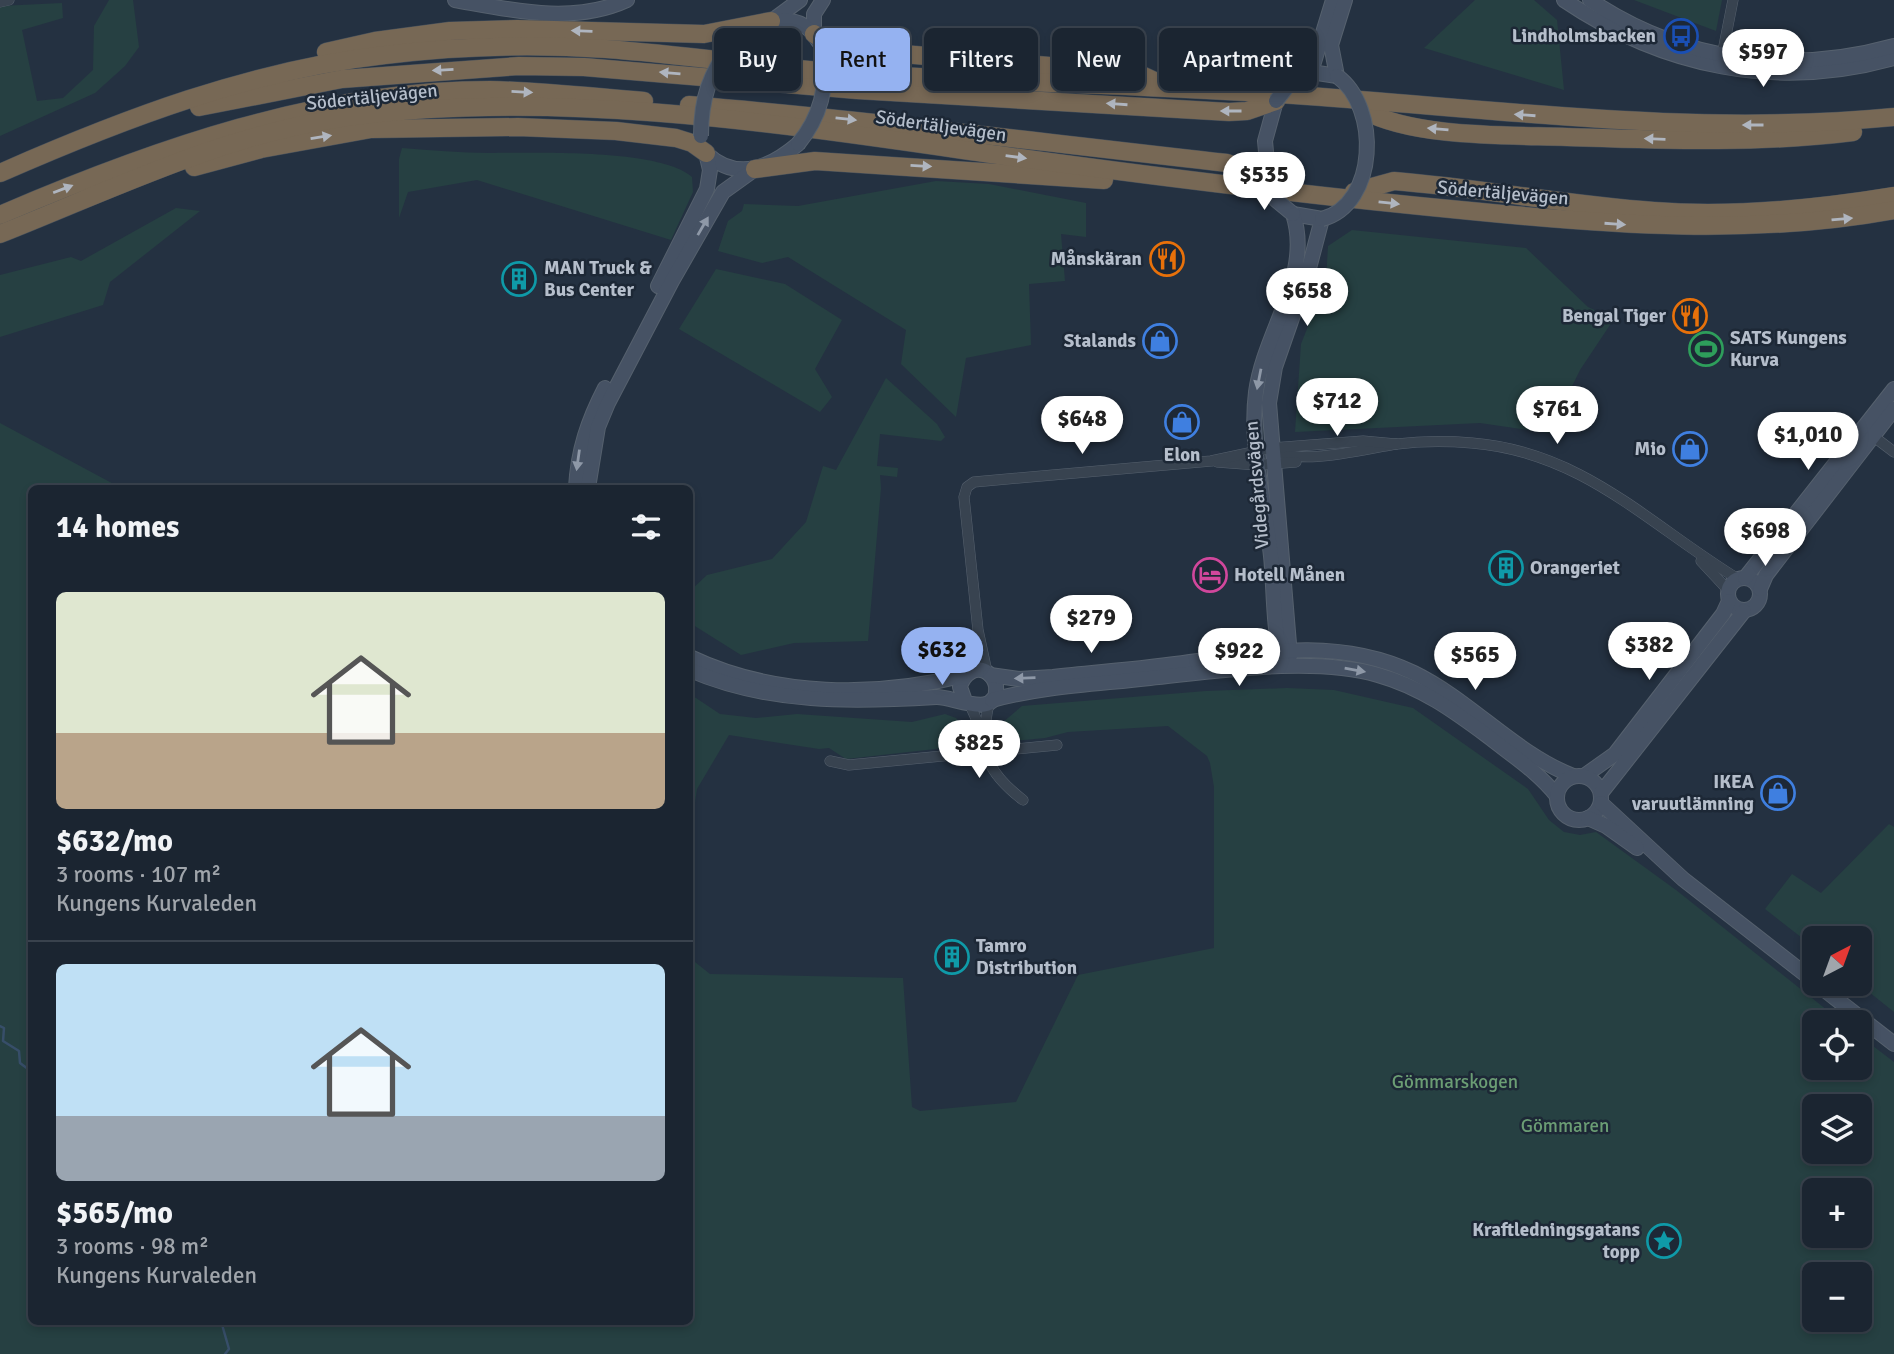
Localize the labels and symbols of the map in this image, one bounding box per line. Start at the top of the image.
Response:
bus stop icon: Lindholmsbacken [1662,17,1700,55]
place label: Lindholmsbacken [1512,24,1656,48]
one-way arrow [570,26,592,37]
pin: $597 [1722,29,1804,89]
one-way arrow [431,65,453,76]
one-way arrow [659,67,681,78]
street label: Södertäljevägen [305,78,439,116]
one-way arrow [511,87,533,98]
one-way arrow [1105,98,1127,109]
street label: Södertäljevägen [874,105,1008,147]
one-way arrow [1220,105,1242,117]
one-way arrow [1514,109,1536,120]
one-way arrow [835,113,857,124]
one-way arrow [1741,119,1763,131]
one-way arrow [1427,123,1449,134]
one-way arrow [310,131,332,142]
one-way arrow [1644,134,1666,145]
one-way arrow [1005,152,1027,163]
pin: $535 [1223,152,1305,212]
one-way arrow [910,161,932,172]
street label: Södertäljevägen [1436,175,1570,211]
one-way arrow [53,184,74,195]
one-way arrow [1378,198,1400,209]
one-way arrow [1832,213,1854,224]
one-way arrow [697,217,709,236]
one-way arrow [1605,218,1627,229]
restaurant icon: Månskäran [1148,240,1186,278]
place label: Månskäran [1050,247,1142,271]
place label: MAN Truck & Bus Center [544,256,652,302]
building icon: MAN Truck & Bus Center [500,260,538,298]
pin: $658 [1266,268,1348,328]
restaurant icon: Bengal Tiger [1671,297,1709,335]
place label: Bengal Tiger [1562,304,1666,328]
shop icon: Stalands [1141,322,1179,360]
place label: SATS Kungens Kurva [1730,326,1847,372]
place label: Stalands [1064,329,1136,353]
sports icon: SATS Kungens Kurva [1687,330,1725,368]
one-way arrow [1253,368,1264,390]
pin: $712 [1296,378,1378,438]
pin: $761 [1516,386,1598,446]
pin: $648 [1041,396,1123,456]
shop icon: Elon [1163,403,1201,441]
pin: $1,010 [1751,412,1865,472]
street label: Videgårdsvägen [1239,420,1275,550]
shop icon: Mio [1671,430,1709,468]
place label: Mio [1635,437,1666,461]
place label: Elon [1164,443,1200,467]
one-way arrow [573,449,584,471]
pin: $698 [1724,508,1806,568]
building icon: Orangeriet [1487,549,1525,587]
hotel icon: Hotell Månen [1191,556,1229,594]
place label: Orangeriet [1530,556,1620,580]
place label: Hotell Månen [1234,563,1345,587]
pin: $279 [1050,596,1132,655]
pin: $382 [1608,622,1690,682]
pin: $632 [901,628,983,687]
pin: $922 [1198,628,1280,688]
pin: $565 [1434,632,1516,692]
one-way arrow [1344,665,1366,676]
one-way arrow [1014,673,1036,684]
pin: $825 [938,720,1020,780]
place label: IKEA varuutlämning [1631,770,1754,816]
shop icon: IKEA varuutlämning [1759,774,1797,812]
north arrow [1802,926,1872,996]
place label: Tamro Distribution [976,934,1077,980]
building icon: Tamro Distribution [933,938,971,976]
park label: Gömmarskogen [1392,1070,1518,1094]
park label: Gömmaren [1521,1114,1609,1138]
place label: Kraftledningsgatans topp [1472,1218,1640,1264]
place icon: Kraftledningsgatans topp [1645,1222,1683,1260]

